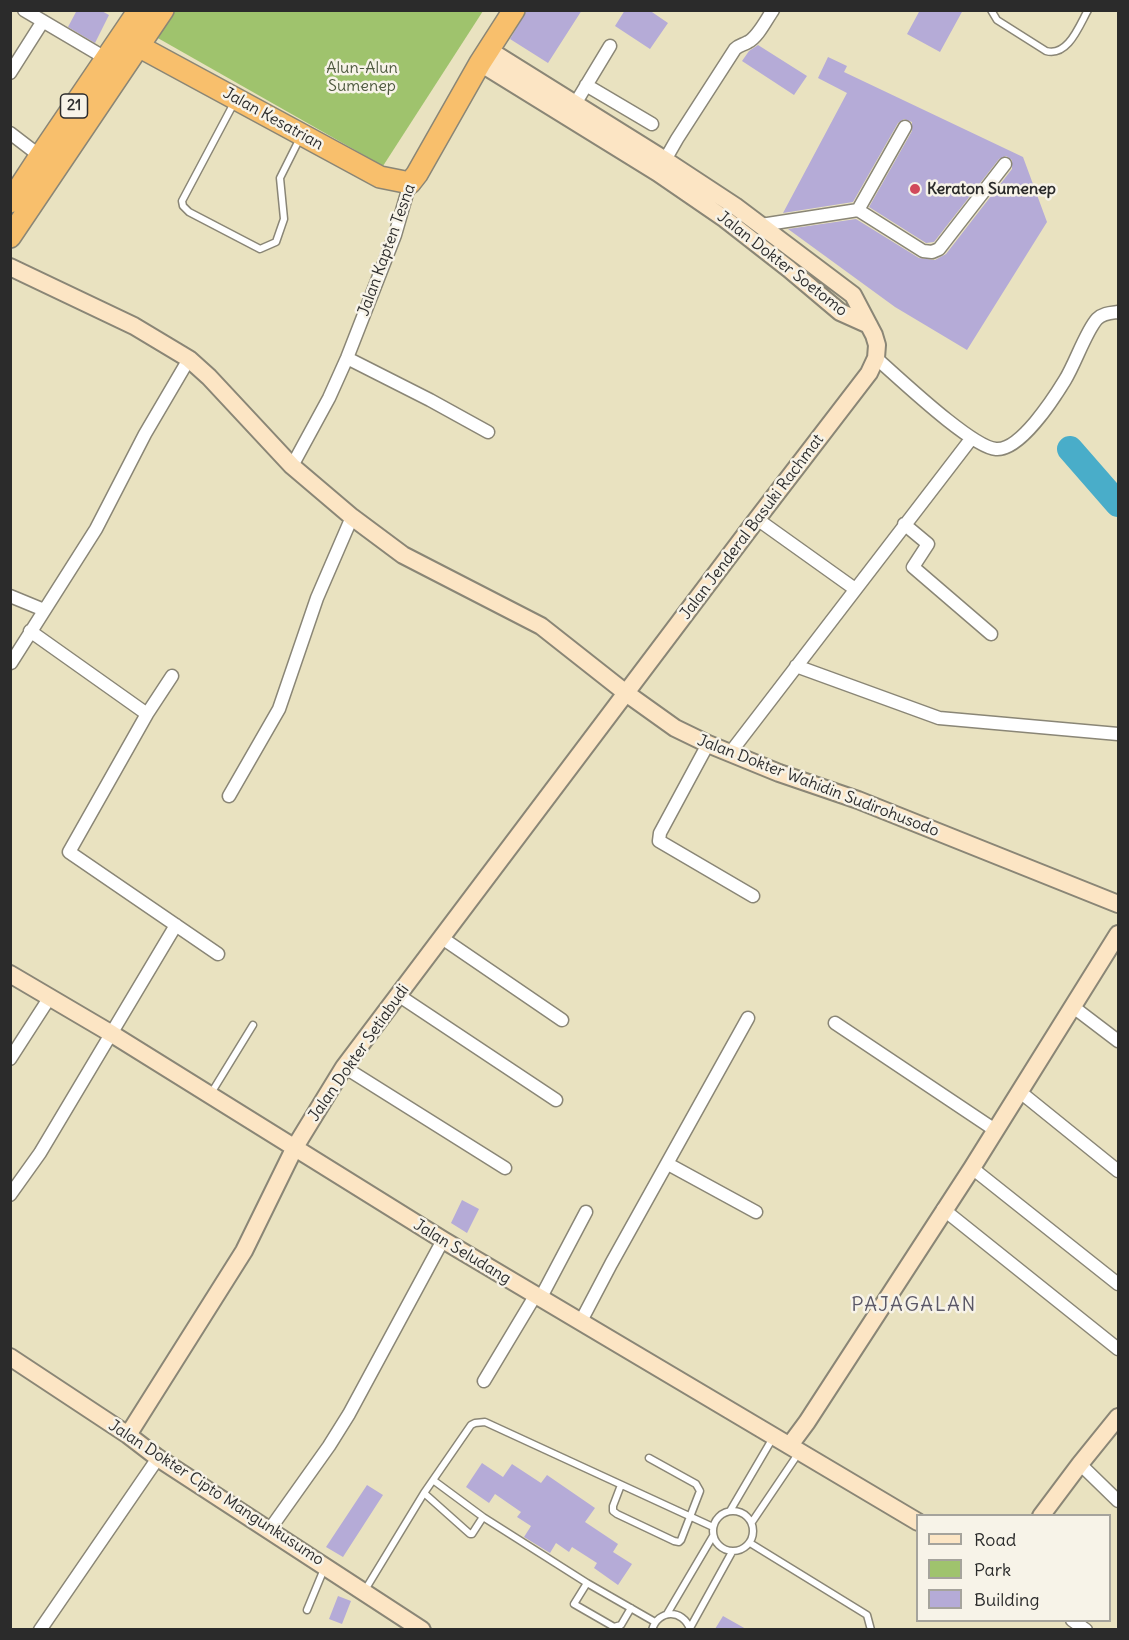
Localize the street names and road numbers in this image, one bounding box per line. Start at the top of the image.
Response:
street label: Jalan Kesatrian [220,84,326,154]
road number: 21 [60,94,88,118]
street label: Jalan Kapten Tesna [354,181,420,319]
street label: Jalan Dokter Soetomo [713,207,851,321]
street label: Jalan Jenderal Basuki Rachmat [676,431,828,623]
street label: Jalan Dokter Wahidin Sudirohusodo [694,731,942,841]
street label: Jalan Dokter Setiabudi [305,981,413,1125]
street label: Jalan Seludang [410,1215,514,1289]
street label: Jalan Dokter Cipto Mangunkusumo [105,1416,327,1570]

